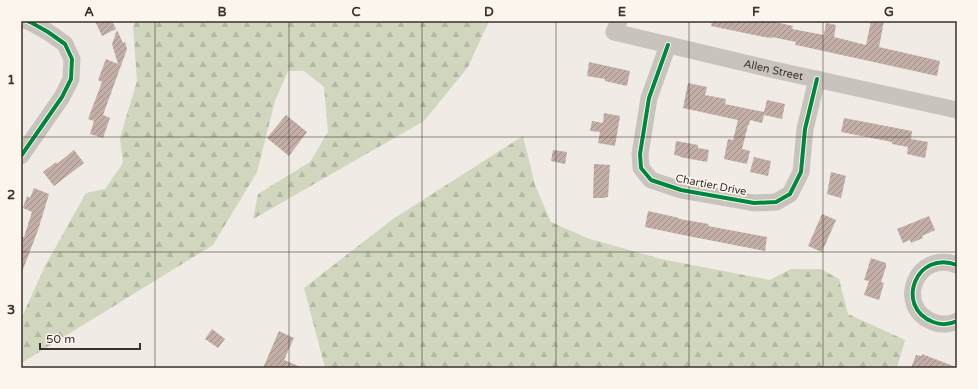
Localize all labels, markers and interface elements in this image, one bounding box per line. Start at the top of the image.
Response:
text: A [84,4,94,20]
text: B [217,4,227,20]
text: C [351,4,361,20]
text: D [484,4,494,20]
text: E [618,4,626,20]
text: F [752,4,760,20]
text: G [884,4,894,20]
street label: Allen Street [742,56,805,83]
text: 1 [7,72,15,88]
street label: Chartier Drive [674,172,748,198]
text: 2 [7,187,15,203]
text: 3 [7,302,15,318]
scale bar [40,325,140,351]
text: 50 m [46,332,75,346]

